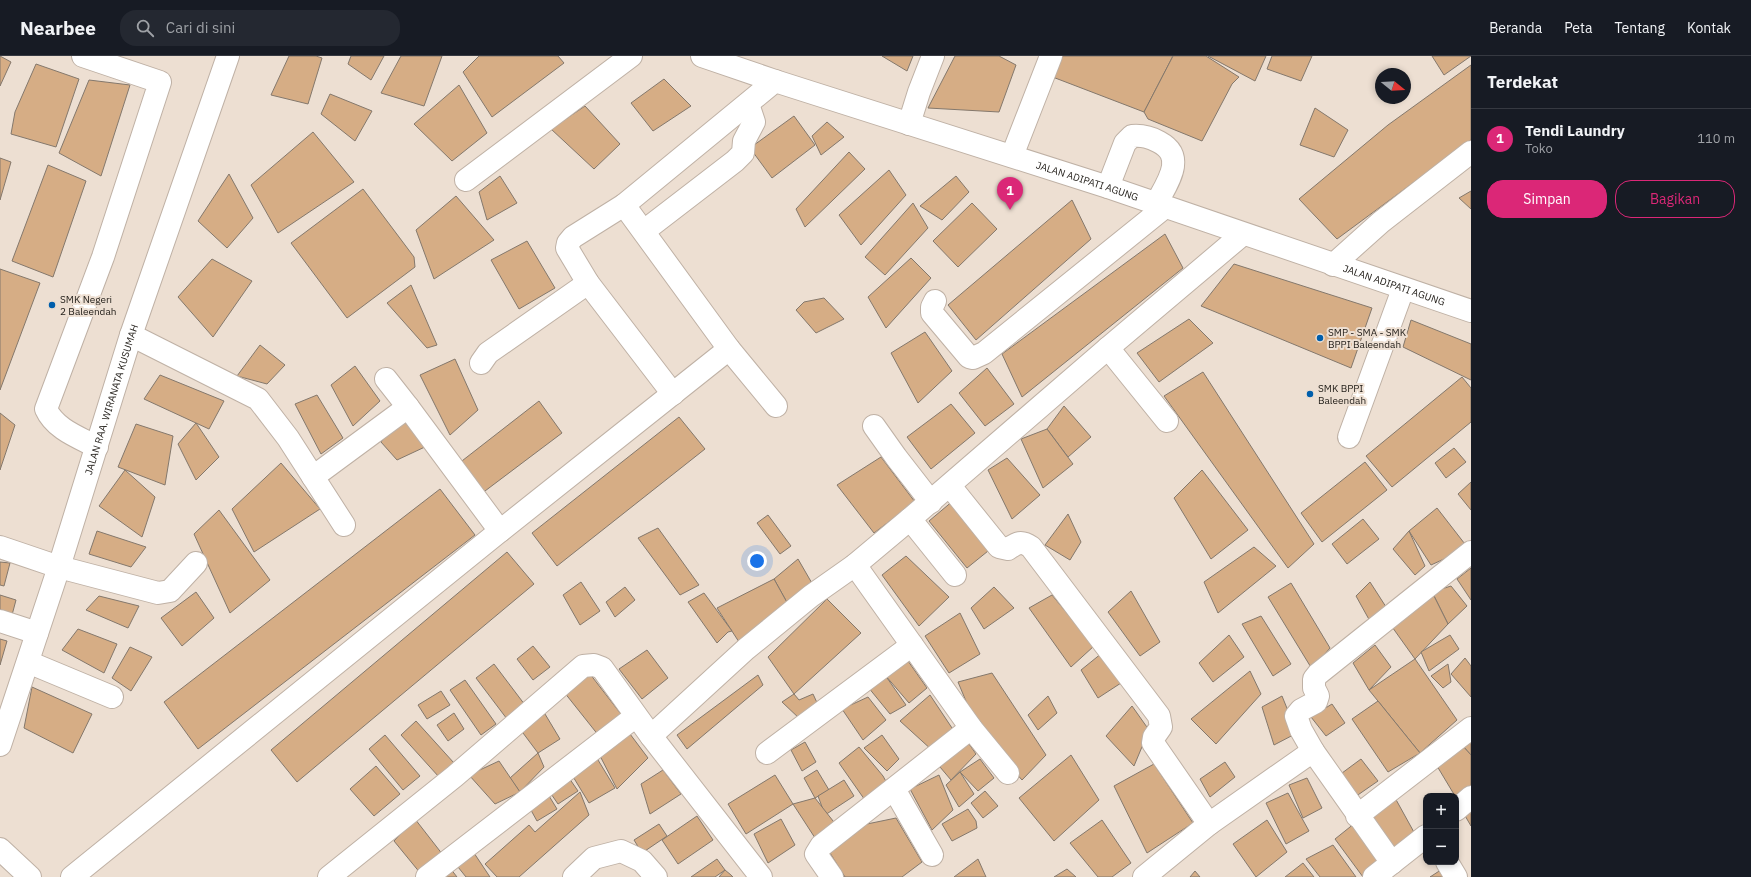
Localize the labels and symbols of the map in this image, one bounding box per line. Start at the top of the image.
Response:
north arrow [1375,68,1411,104]
street label: JALAN ADIPATI AGUNG [1034,158,1140,204]
pin: 1 [997,177,1023,210]
street label: JALAN ADIPATI AGUNG [1341,262,1447,309]
place label: SMK Negeri 2 Baleendah [60,293,116,318]
marker: SMK Negeri 2 Baleendah [47,300,57,310]
street label: JALAN RAA. WIRANATA KUSUMAH [82,323,141,476]
place label: SMP - SMA - SMK BPPI Baleendah [1328,326,1407,351]
marker: SMP - SMA - SMK BPPI Baleendah [1315,333,1325,343]
place label: SMK BPPI Baleendah [1318,382,1366,407]
marker: SMK BPPI Baleendah [1305,389,1315,399]
your location [747,551,767,571]

